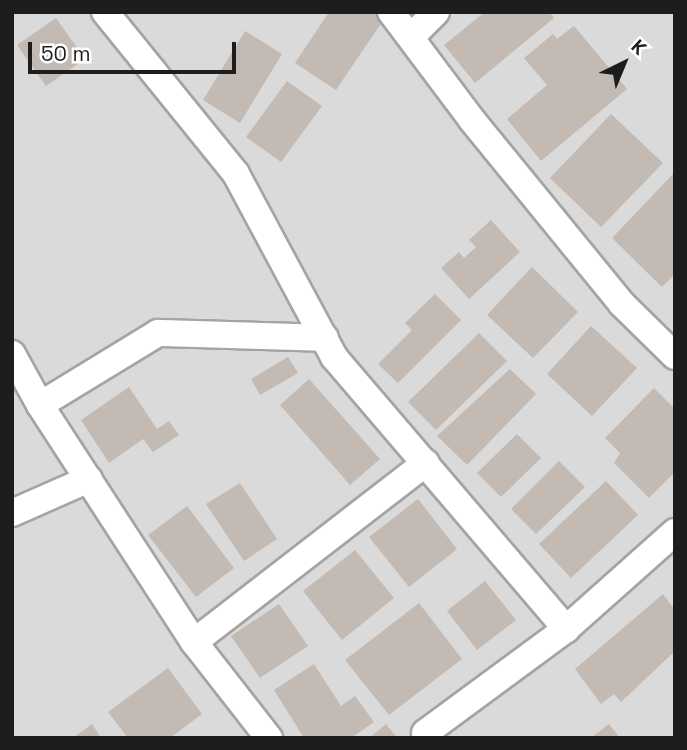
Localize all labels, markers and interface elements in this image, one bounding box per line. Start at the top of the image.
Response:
scale bar [32,28,240,72]
north arrow [589,28,659,98]
text: K [626,34,652,60]
text: 50 m [41,40,91,67]

